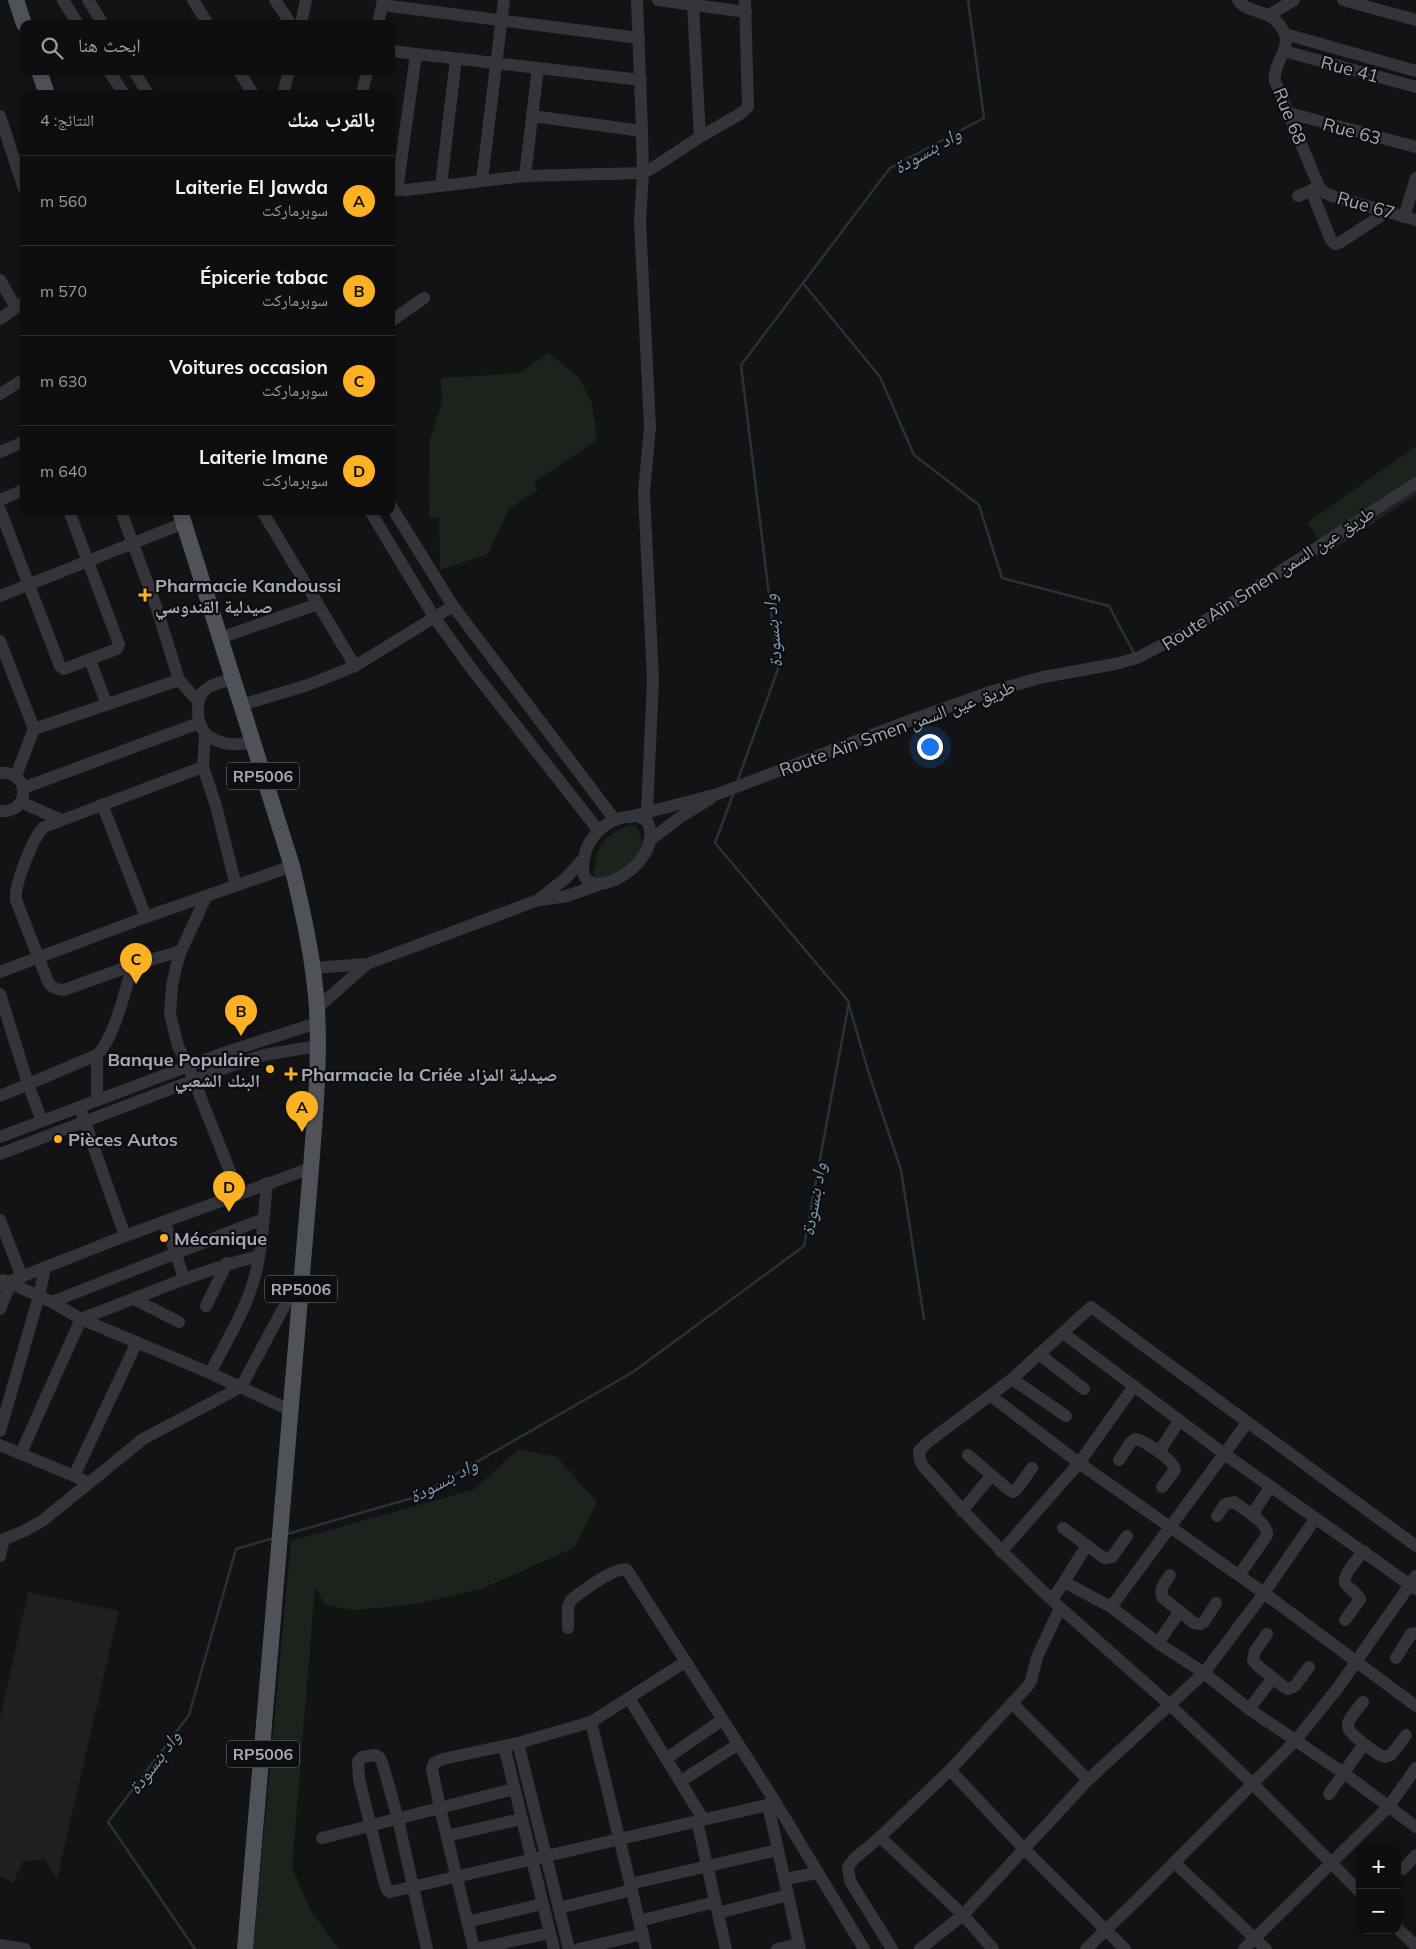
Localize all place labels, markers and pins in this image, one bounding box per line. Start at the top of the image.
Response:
place label: Pharmacie Kandoussi صيدلية القندوسي [155,574,341,621]
marker: Pharmacie Kandoussi صيدلية القندوسي [139,589,151,601]
pin: C [120,943,152,984]
pin: B [225,995,257,1036]
place label: Banque Populaire البنك الشعبي [107,1048,260,1095]
marker: Banque Populaire البنك الشعبي [264,1063,276,1075]
place label: Pharmacie la Criée صيدلية المزاد [301,1063,557,1086]
marker: Pharmacie la Criée صيدلية المزاد [285,1068,297,1080]
pin: A [286,1091,318,1132]
place label: Pièces Autos [68,1128,178,1151]
marker: Pièces Autos [52,1133,64,1145]
pin: D [213,1171,245,1212]
place label: Mécanique [174,1227,267,1250]
marker: Mécanique [158,1232,170,1244]

